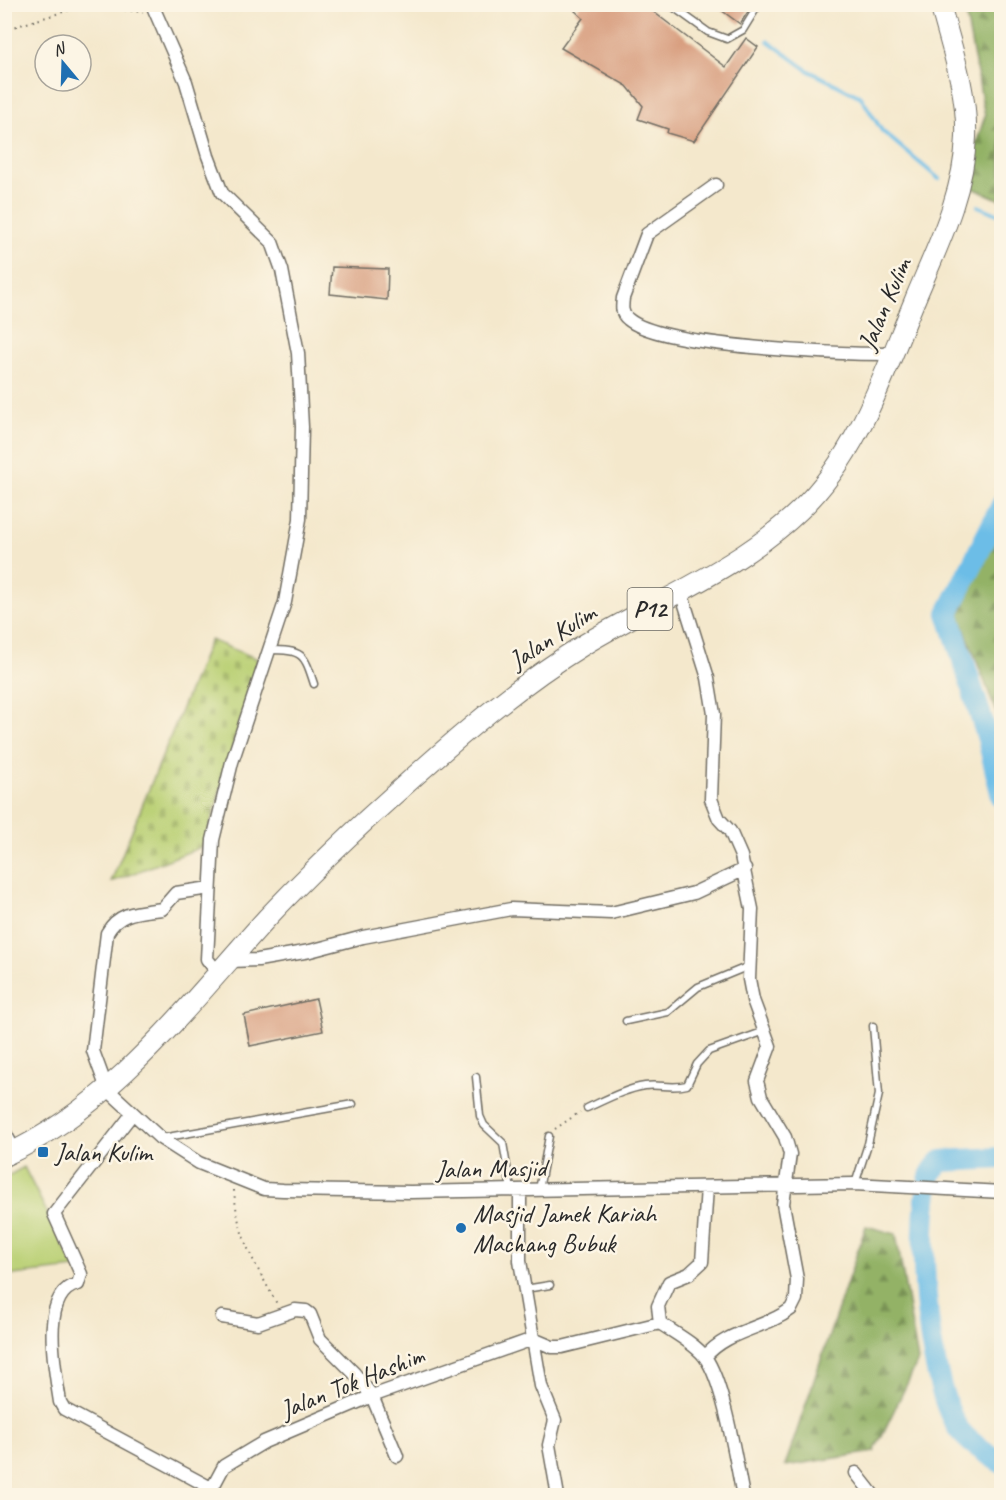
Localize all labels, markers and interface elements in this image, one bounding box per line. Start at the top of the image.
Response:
north arrow [33,33,93,93]
text: N [51,38,69,61]
street label: Jalan Kulim [850,251,920,357]
road number: P12 [628,588,672,630]
street label: Jalan Kulim [501,595,604,678]
place label: Jalan Kulim [53,1136,154,1169]
marker: Jalan Kulim [36,1145,50,1159]
street label: Jalan Masjid [433,1151,550,1186]
place label: Masjid Jamek Kariah Machang Bubuk [473,1197,658,1260]
marker: Masjid Jamek Kariah Machang Bubuk [454,1221,468,1235]
street label: Jalan Tok Hashim [273,1338,430,1427]

